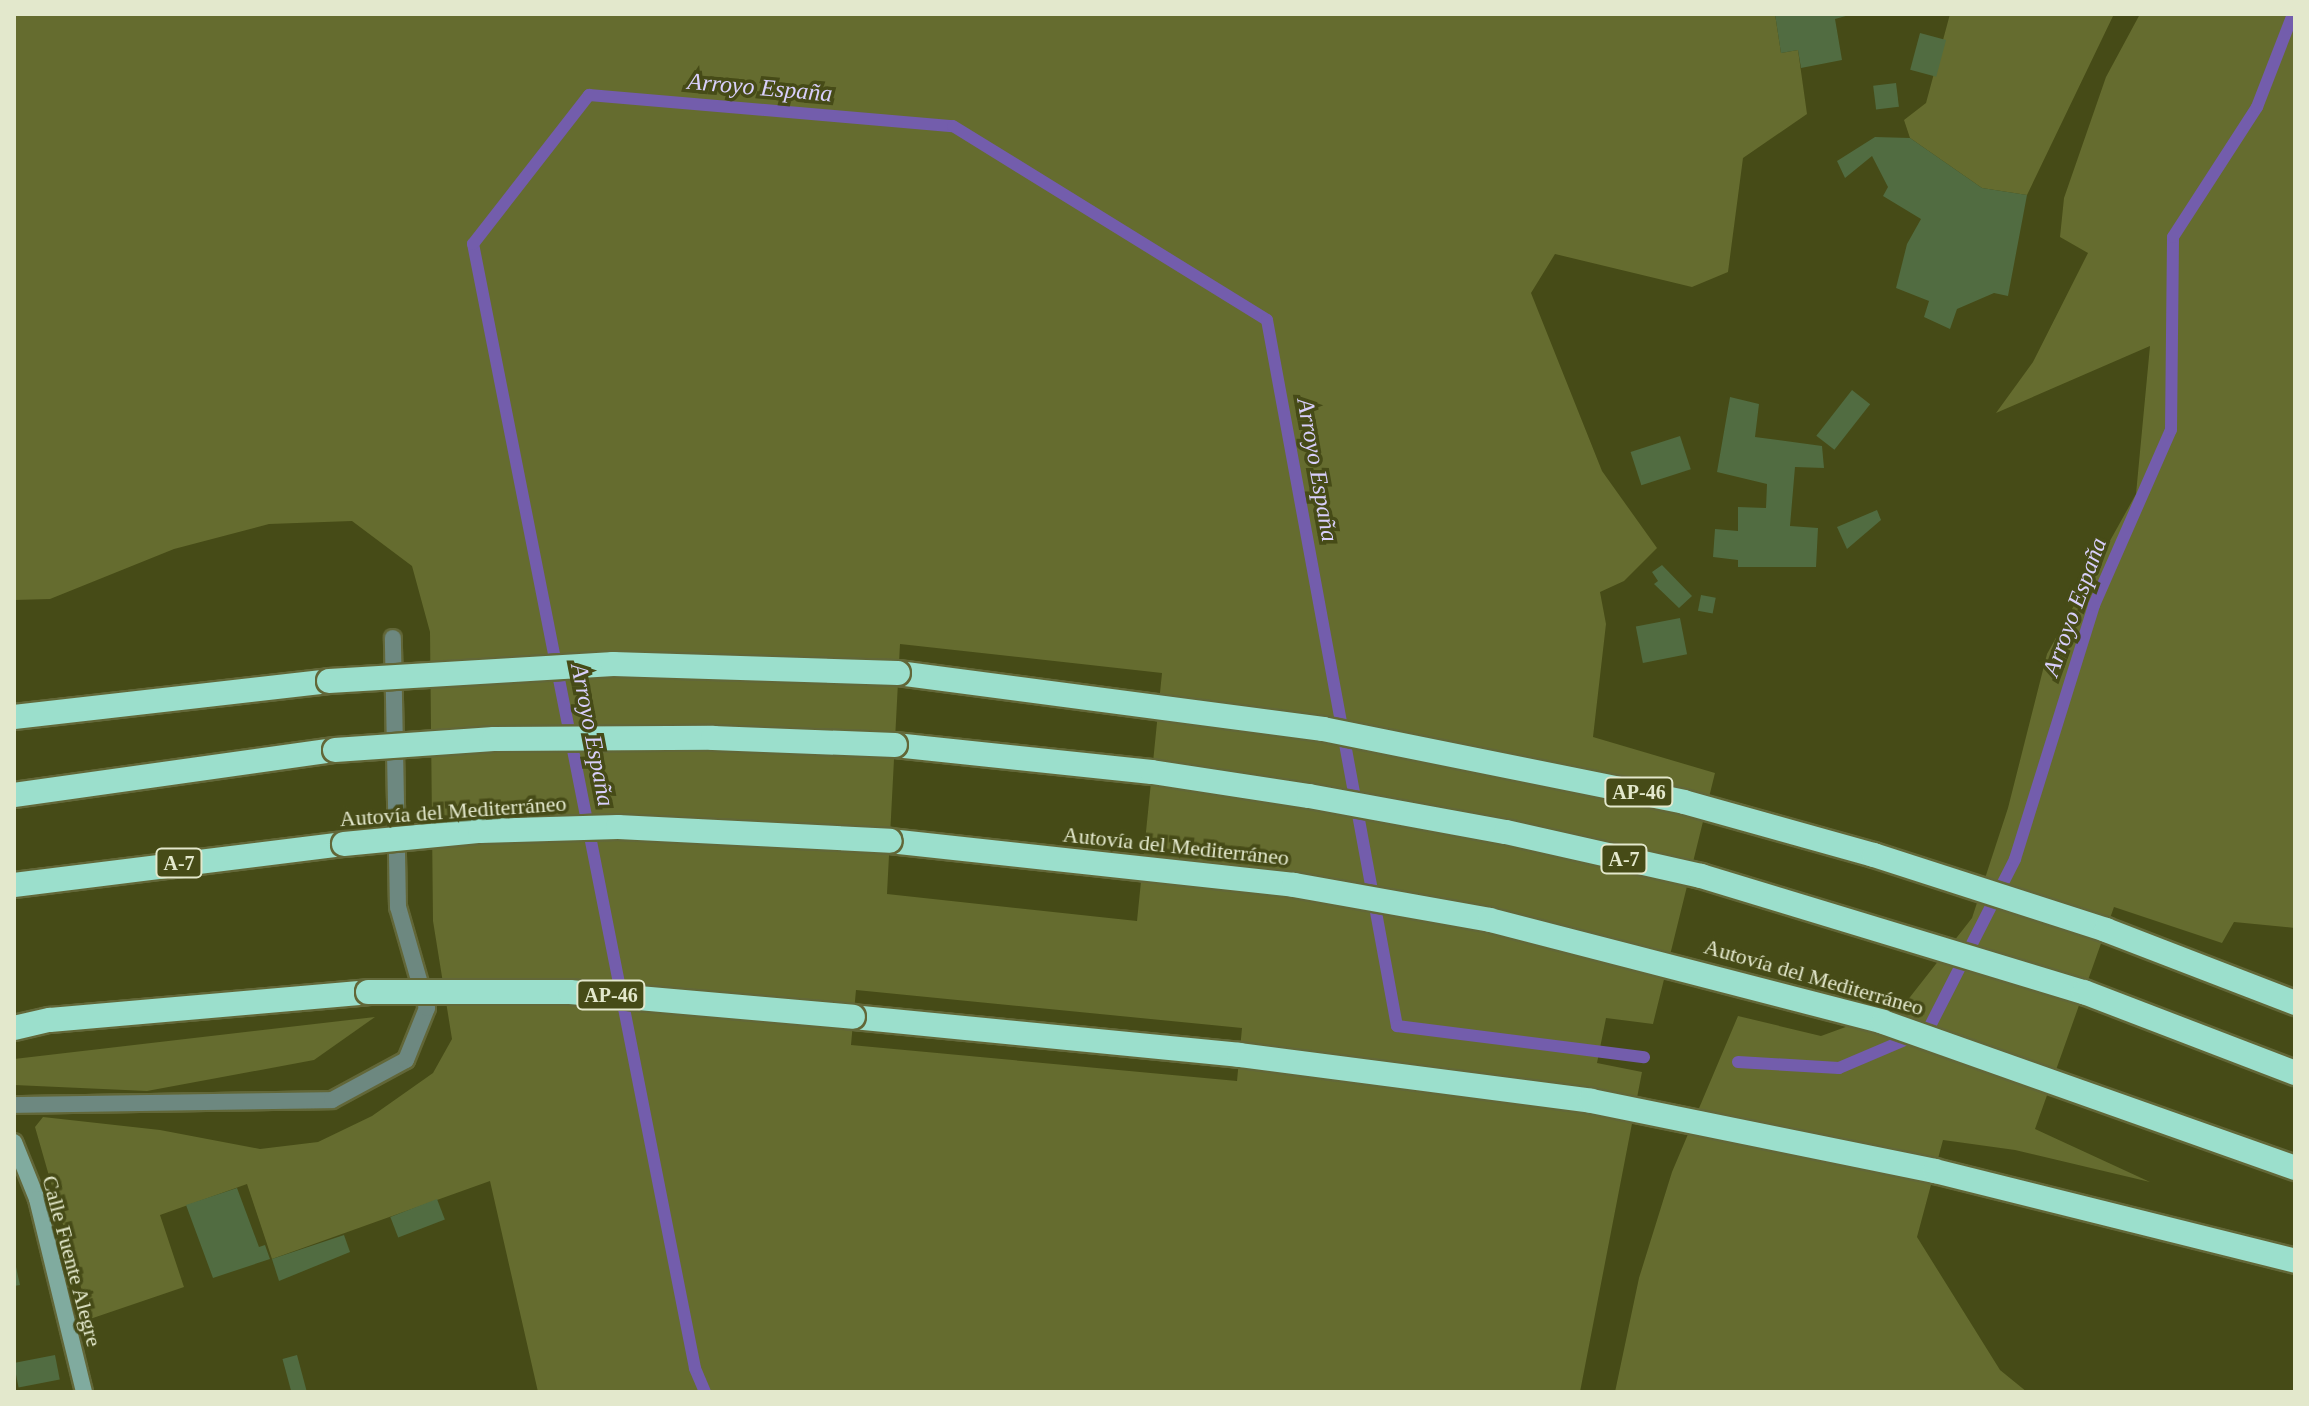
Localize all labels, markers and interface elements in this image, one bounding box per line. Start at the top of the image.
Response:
water label: Arroyo España [686,67,834,109]
water label: Arroyo España [1290,396,1344,544]
water label: Arroyo España [2037,534,2113,680]
water label: Arroyo España [564,661,620,809]
road number: AP-46 [1603,776,1675,808]
street label: Autovía del Mediterráneo [339,790,567,832]
street label: Autovía del Mediterráneo [1062,821,1290,871]
road number: A-7 [1600,843,1648,875]
road number: A-7 [155,847,203,879]
street label: Autovía del Mediterráneo [1701,933,1927,1021]
road number: AP-46 [575,979,647,1011]
street label: Calle Fuente Alegre [36,1172,108,1350]

